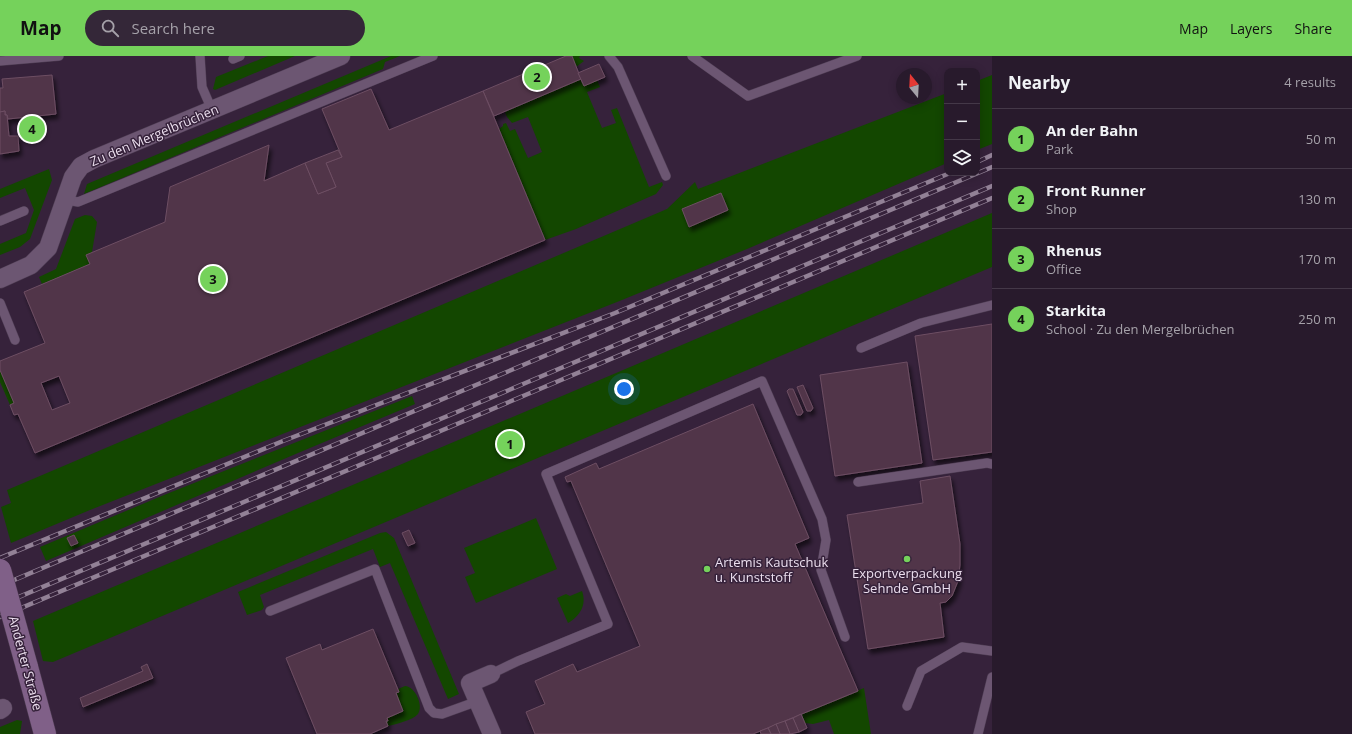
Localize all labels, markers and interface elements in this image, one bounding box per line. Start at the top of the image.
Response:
search box [85,10,365,46]
text: Map [20,15,61,41]
icon: search [99,17,121,39]
text: Search here [131,18,215,38]
text: Map [1179,19,1208,38]
text: Layers [1230,19,1272,38]
text: Share [1294,19,1332,38]
pin: 2 [524,62,550,92]
north arrow [896,68,932,104]
map controls [944,68,980,176]
button: + [944,68,980,104]
text: Nearby [1008,71,1070,94]
text: 4 results [1284,73,1336,91]
street label: Zu den Mergelbrüchen [87,100,221,170]
button: − [944,104,980,140]
pin: 4 [19,114,45,144]
text: An der Bahn [1046,120,1138,140]
text: 1 [1017,130,1025,148]
text: 50 m [1306,130,1336,148]
button: layers [944,140,980,176]
text: Park [1046,140,1073,158]
text: Front Runner [1046,180,1146,200]
text: 2 [1017,190,1025,208]
text: 130 m [1298,190,1336,208]
text: Shop [1046,200,1077,218]
text: Rhenus [1046,240,1102,260]
text: 3 [1017,250,1025,268]
text: 170 m [1298,250,1336,268]
text: Office [1046,260,1082,278]
pin: 3 [200,264,226,294]
text: Starkita [1046,300,1106,320]
text: 4 [1017,310,1025,328]
text: 250 m [1298,310,1336,328]
text: School · Zu den Mergelbrüchen [1046,320,1234,338]
your location [614,379,634,399]
pin: 1 [497,429,523,459]
place label: Artemis Kautschuk u. Kunststoff [715,553,829,586]
marker: Exportverpackung Sehnde GmbH [902,554,912,564]
marker: Artemis Kautschuk u. Kunststoff [702,564,712,574]
place label: Exportverpackung Sehnde GmbH [852,564,962,597]
street label: Anderter Straße [5,614,47,712]

